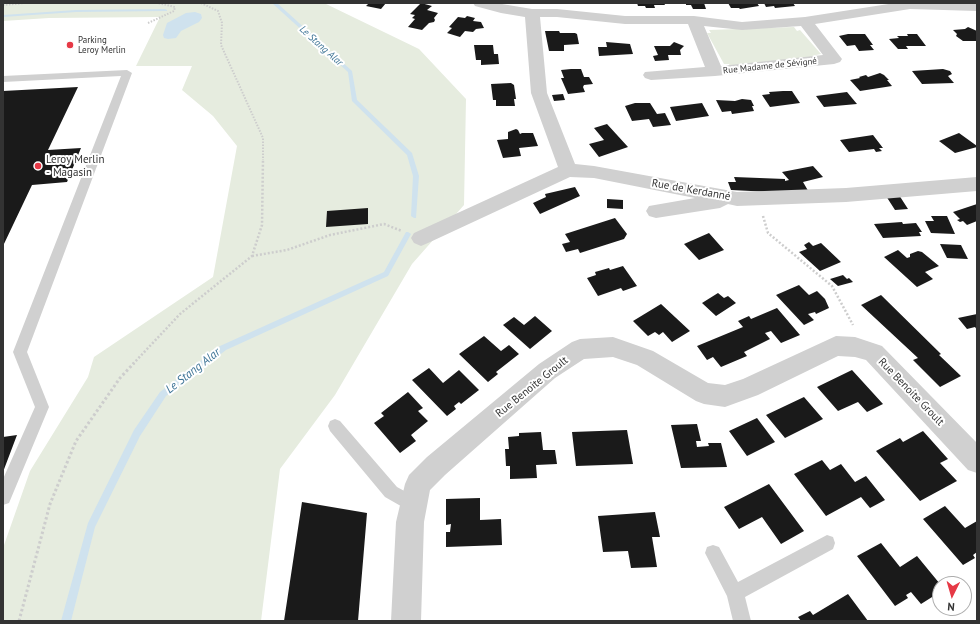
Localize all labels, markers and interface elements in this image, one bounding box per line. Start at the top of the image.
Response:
water label: Le Stang Alar [297,23,345,69]
place label: Parking Leroy Merlin [78,35,126,56]
marker: Parking Leroy Merlin [65,40,75,50]
street label: Rue Madame de Sévigné [723,56,817,76]
place label: Leroy Merlin - Magasin [46,153,104,179]
marker: Leroy Merlin - Magasin [33,161,43,171]
street label: Rue de Kerdanné [651,177,731,203]
water label: Le Stang Alar [163,345,223,397]
street label: Rue Benoite Groult [493,354,571,420]
street label: Rue Benoite Groult [875,355,947,429]
north arrow [932,576,972,616]
text: N [947,600,955,614]

